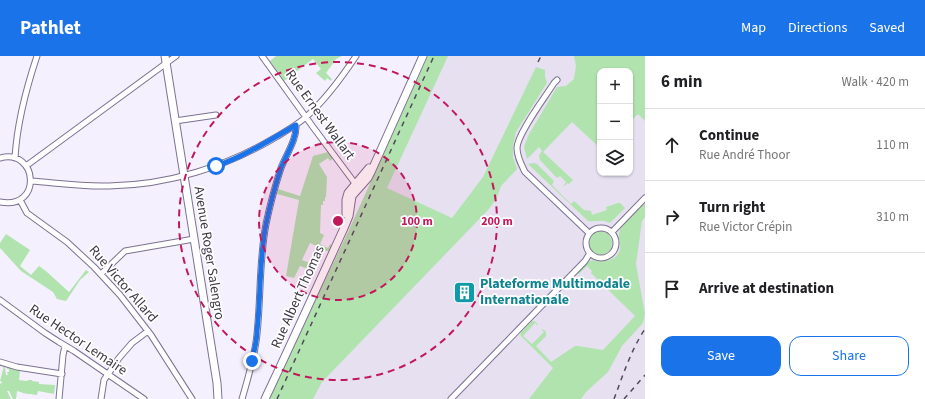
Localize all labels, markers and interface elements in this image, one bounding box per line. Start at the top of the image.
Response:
text: Pathlet [20,15,81,42]
text: Map [741,18,766,38]
text: Directions [788,18,847,38]
text: Saved [869,18,905,38]
street label: Rue Ernest Wallart [280,66,360,164]
map controls [597,68,633,176]
button: + [597,68,633,104]
text: 6 min [661,70,702,94]
text: Walk · 420 m [841,73,909,91]
button: − [597,104,633,140]
text: Continue [699,125,759,146]
icon: ahead [661,134,683,156]
text: 110 m [876,136,909,154]
button: layers [597,140,633,176]
text: Rue André Thoor [699,146,790,164]
route start [207,157,225,175]
street label: Avenue Roger Salengro [189,185,229,321]
text: Turn right [699,197,765,218]
icon: right [661,206,683,228]
text: 310 m [876,208,909,226]
text: 100 m [401,213,433,230]
text: 200 m [481,213,513,230]
centre of rings [331,214,345,228]
text: Rue Victor Crépin [699,218,792,236]
street label: Rue Victor Allard [84,241,162,327]
street label: Rue Albert Thomas [266,242,330,352]
place label: Plateforme Multimodale Internationale [480,274,630,310]
icon: arrive [661,278,683,300]
text: Arrive at destination [699,278,834,299]
building icon: Plateforme Multimodale Internationale [451,279,477,305]
street label: Rue Hector Lemaire [25,300,131,380]
button: Save [661,336,781,376]
button: Share [789,336,909,376]
route end [243,352,261,370]

